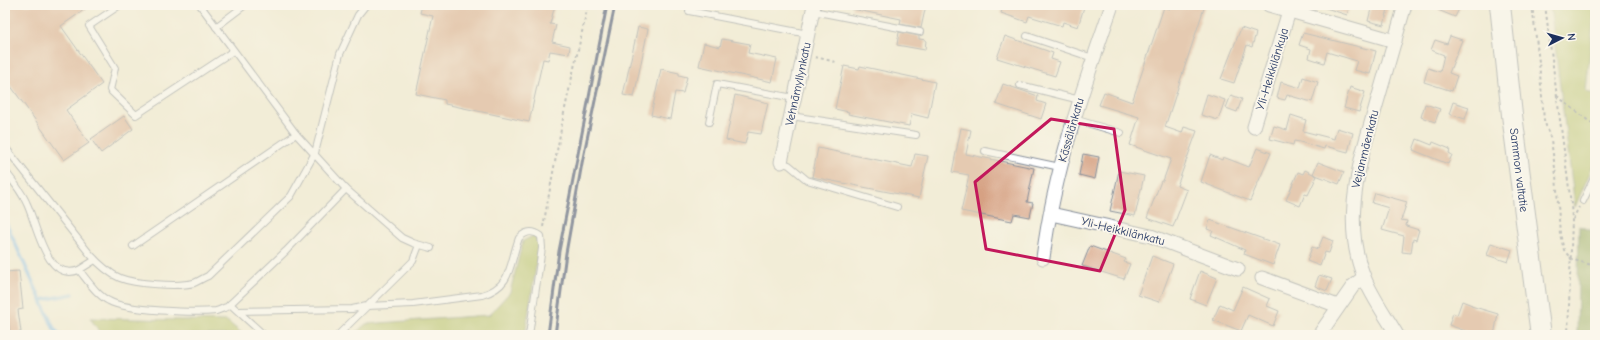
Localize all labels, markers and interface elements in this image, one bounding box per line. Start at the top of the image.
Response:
north arrow [1542,18,1582,58]
street label: Yli-Heikkilänkuja [1253,26,1291,112]
text: N [1565,33,1578,41]
street label: Vehnämyllynkatu [782,41,814,127]
street label: Kässälänkatu [1055,96,1087,164]
street label: Veijanmäenkatu [1349,108,1381,190]
street label: Sammon valtatie [1507,127,1531,213]
street label: Yli-Heikkilänkatu [1080,214,1166,248]

